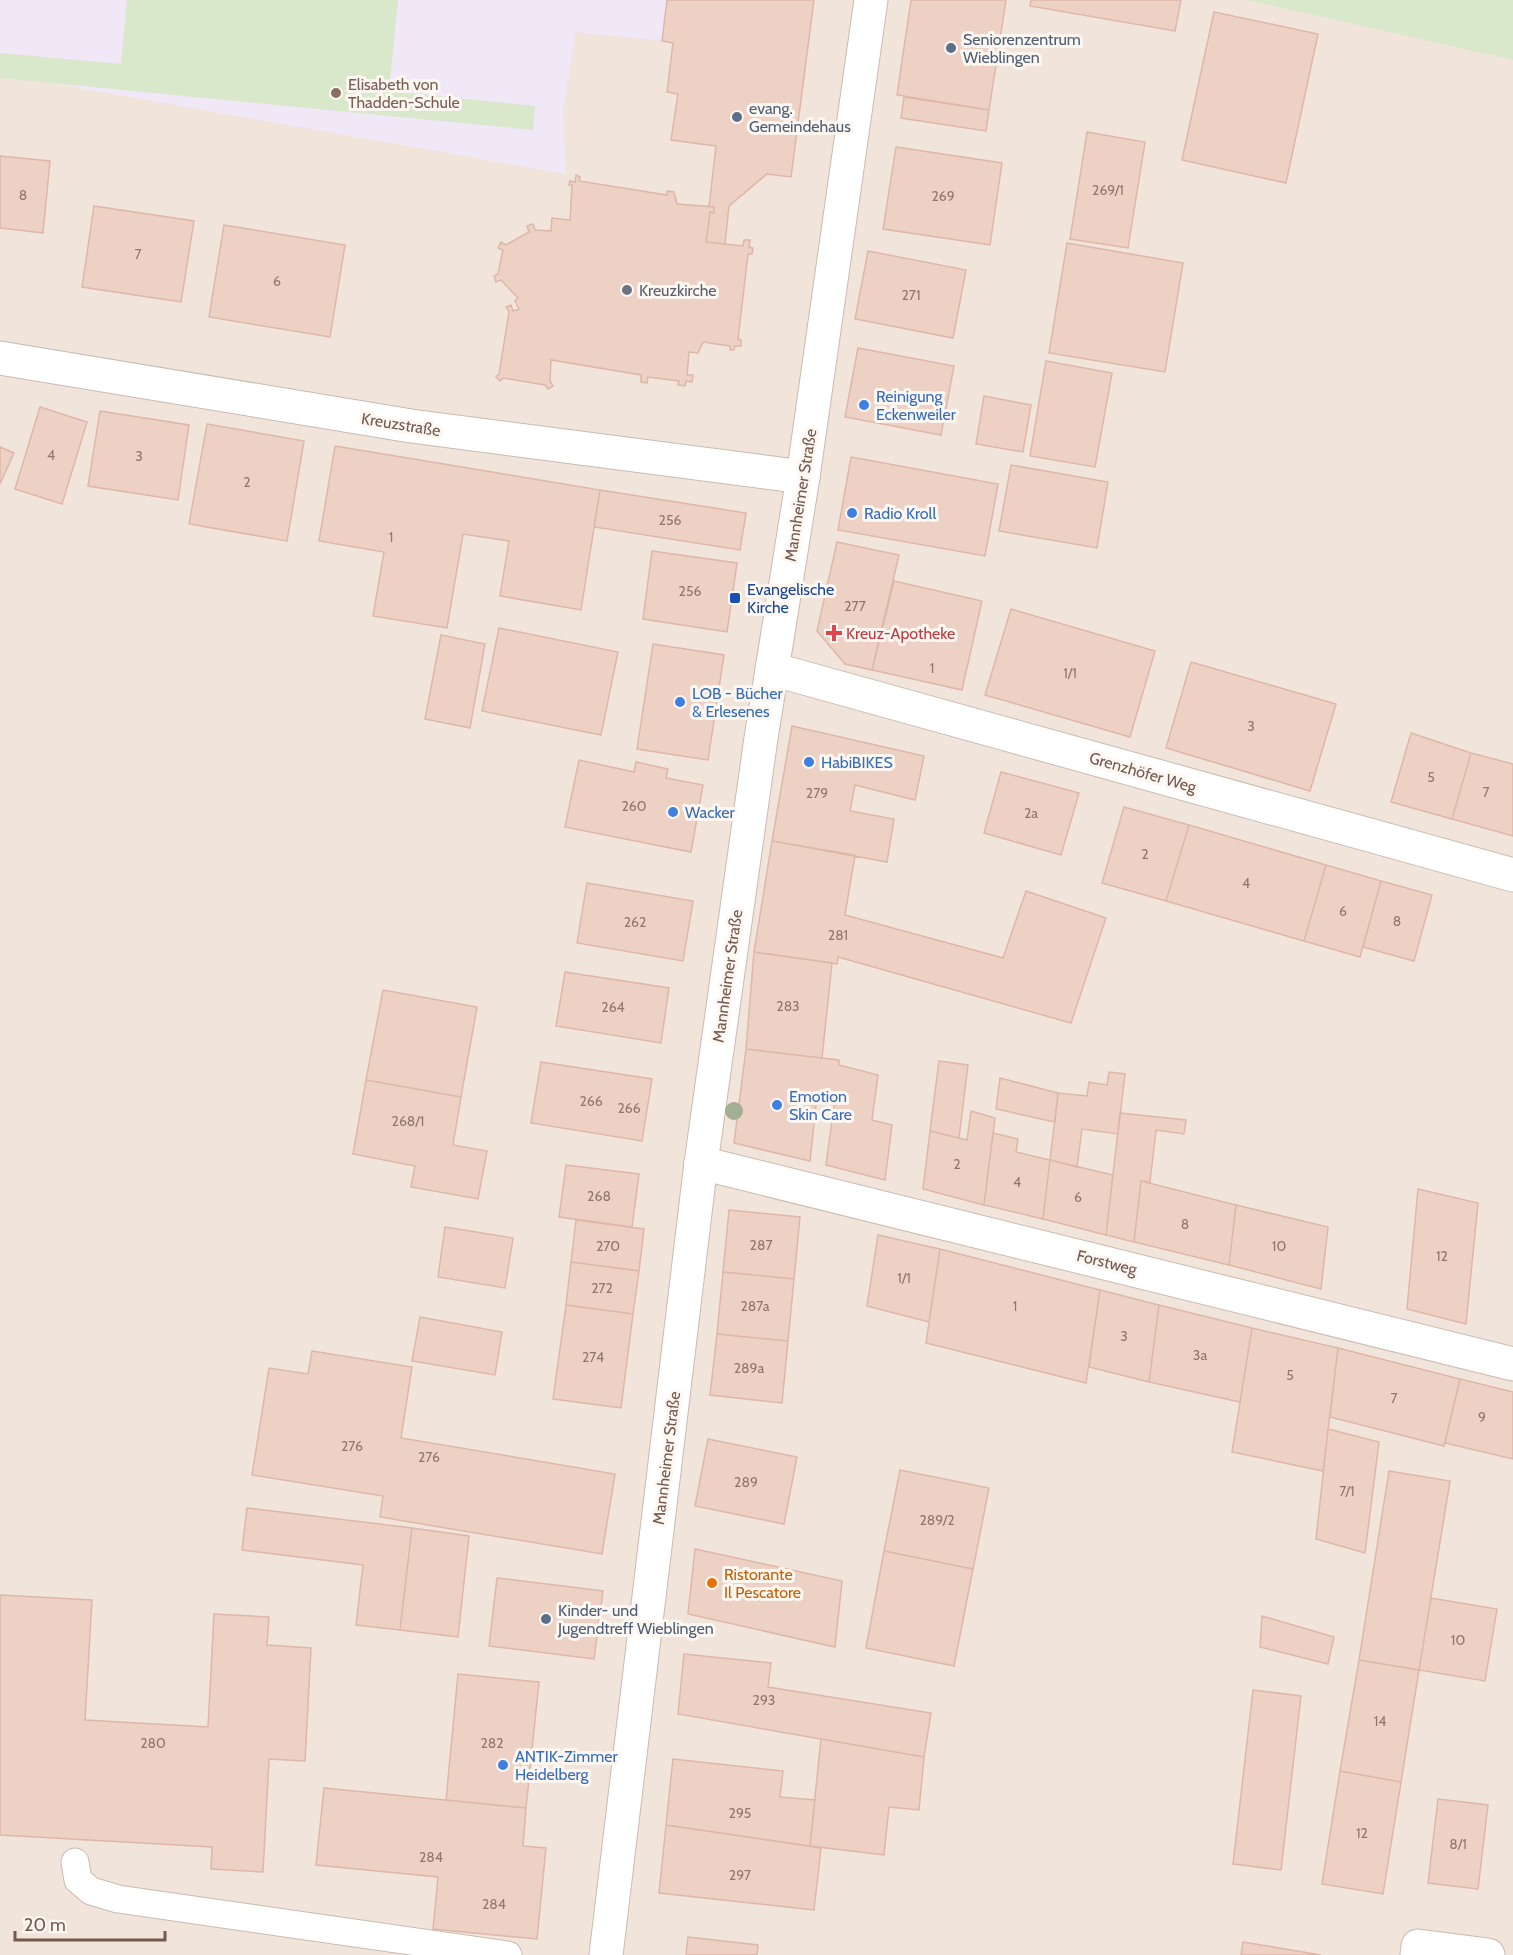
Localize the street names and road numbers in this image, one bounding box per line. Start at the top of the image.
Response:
street label: Kreuzstraße [360,409,442,440]
street label: Mannheimer Straße [781,427,820,563]
street label: Grenzhöfer Weg [1087,748,1199,797]
street label: Mannheimer Straße [709,908,746,1044]
street label: Forstweg [1075,1246,1140,1279]
street label: Mannheimer Straße [649,1390,684,1526]

